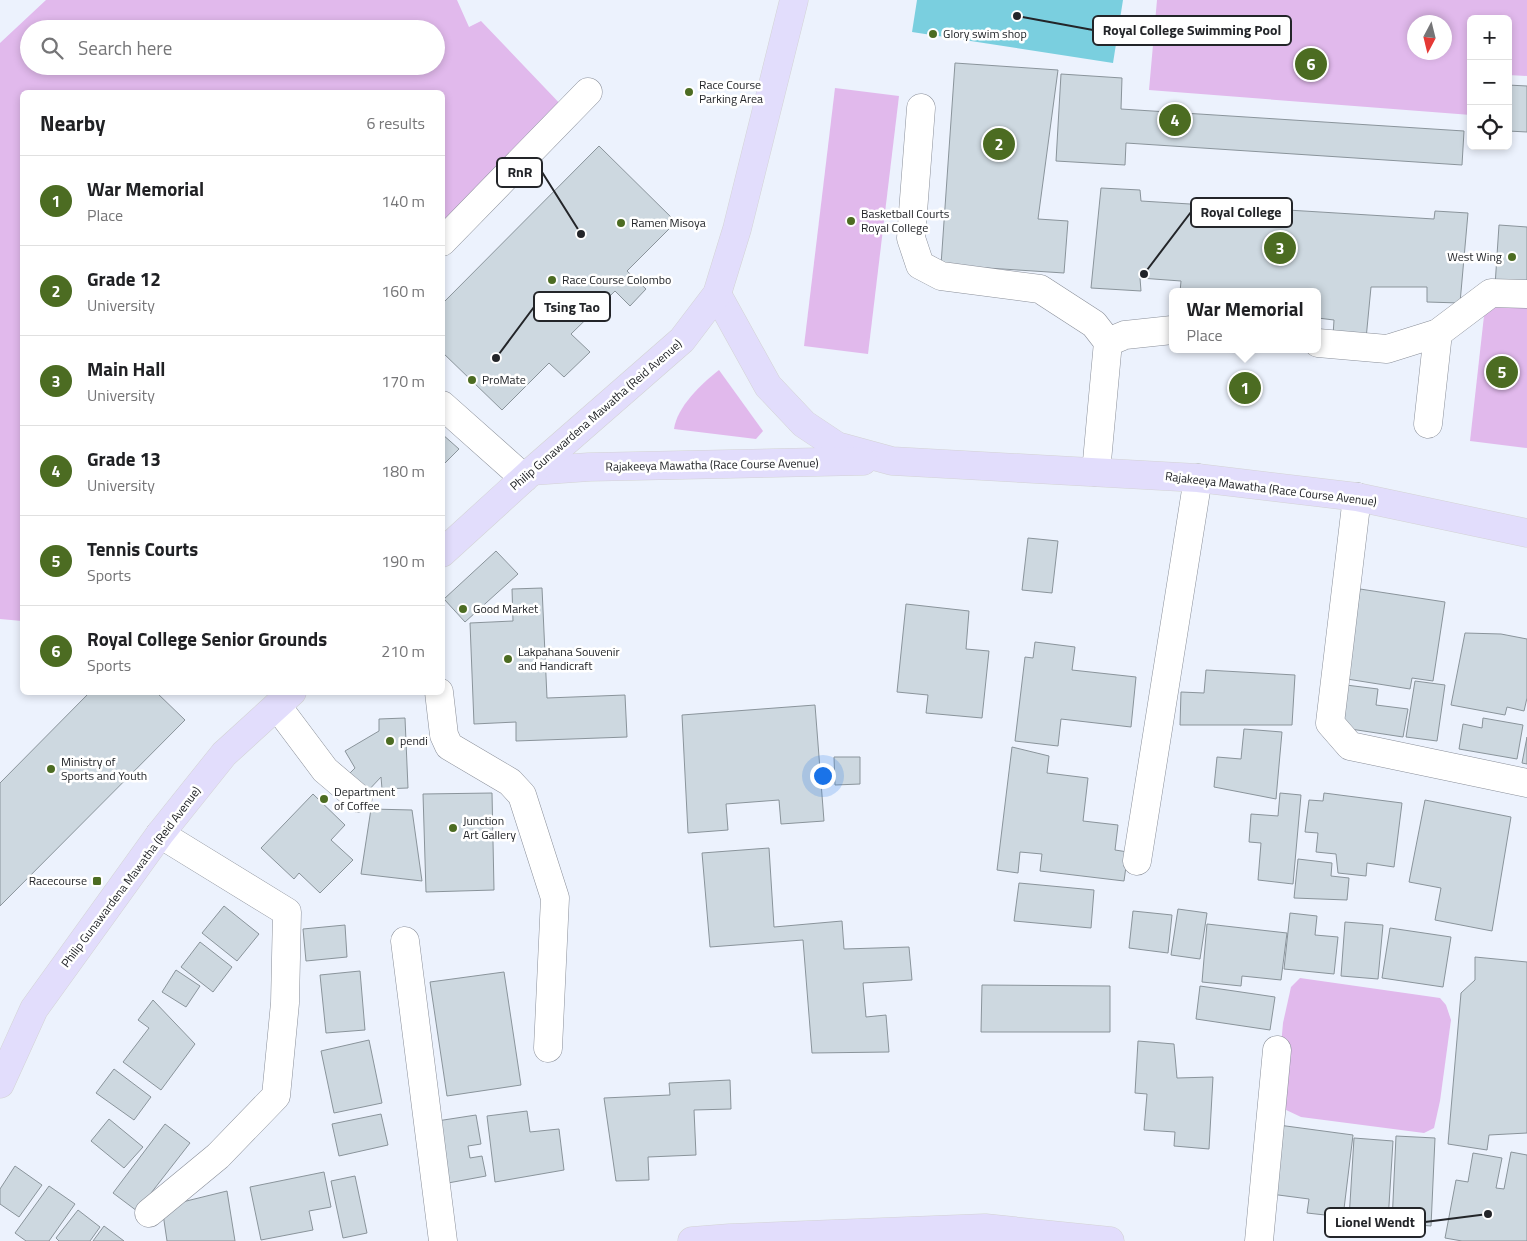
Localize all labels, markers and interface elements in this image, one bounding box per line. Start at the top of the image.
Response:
north arrow [1407,15,1452,60]
map controls [1467,15,1512,150]
button: + [1467,15,1512,60]
callout: Royal College Swimming Pool [1093,16,1291,45]
text: Royal College Swimming Pool [1103,19,1281,40]
search box [20,20,445,75]
place label: Glory swim shop [943,24,1027,43]
marker: Glory swim shop [927,28,939,40]
text: Search here [78,33,172,62]
icon: search [38,34,66,62]
pin: 6 [1295,45,1327,83]
button: − [1467,60,1512,105]
place label: Race Course Parking Area [699,75,763,108]
marker: Race Course Parking Area [683,86,695,98]
pin: 4 [1159,101,1191,139]
button: locate [1467,105,1512,150]
text: Nearby [40,107,105,139]
text: 6 results [366,111,425,135]
pin: 2 [983,125,1015,163]
callout: RnR [497,158,542,187]
text: RnR [507,161,533,182]
text: War Memorial [87,174,204,203]
text: 1 [52,189,60,213]
text: 140 m [381,189,425,213]
callout: Royal College [1191,198,1292,227]
text: Royal College [1200,201,1282,222]
text: Place [87,203,123,227]
place label: Basketball Courts Royal College [861,204,950,237]
place label: Ramen Misoya [631,213,706,232]
marker: Basketball Courts Royal College [845,215,857,227]
marker: Ramen Misoya [615,217,627,229]
pin: 3 [1264,229,1296,267]
place label: West Wing [1447,247,1502,266]
marker: West Wing [1506,251,1518,263]
text: Grade 12 [87,264,161,293]
place label: Race Course Colombo [562,270,671,289]
marker: Race Course Colombo [546,274,558,286]
text: 2 [52,279,60,303]
text: 160 m [381,279,425,303]
popup [1169,288,1321,353]
callout: Tsing Tao [534,292,610,321]
text: University [87,293,155,317]
text: War Memorial [1186,294,1304,323]
text: Tsing Tao [544,296,600,317]
text: Place [1186,323,1223,347]
street label: Philip Gunawardena Mawatha (Reid Avenue) [505,334,686,495]
pin: 5 [1486,353,1518,391]
text: Main Hall [87,354,165,383]
text: 3 [52,369,60,393]
text: 170 m [381,369,425,393]
pin: 1 [1229,369,1261,407]
place label: ProMate [482,370,526,389]
marker: ProMate [466,374,478,386]
text: University [87,383,155,407]
text: Grade 13 [87,444,161,473]
street label: Rajakeeya Mawatha (Race Course Avenue) [605,453,819,476]
text: 4 [52,459,60,483]
text: 180 m [381,459,425,483]
street label: Rajakeeya Mawatha (Race Course Avenue) [1164,466,1378,511]
text: University [87,473,155,497]
text: Tennis Courts [87,534,198,563]
text: 5 [52,549,60,573]
text: 190 m [381,549,425,573]
text: Sports [87,563,131,587]
place label: Good Market [473,599,539,618]
marker: Good Market [457,603,469,615]
text: Royal College Senior Grounds [87,624,327,653]
text: 6 [52,639,60,663]
text: 210 m [381,639,425,663]
place label: Lakpahana Souvenir and Handicraft [518,642,620,675]
text: Sports [87,653,131,677]
marker: Lakpahana Souvenir and Handicraft [502,653,514,665]
place label: pendi [400,731,428,750]
marker: pendi [384,735,396,747]
place label: Ministry of Sports and Youth [61,752,147,785]
marker: Ministry of Sports and Youth [45,763,57,775]
your location [810,763,836,789]
street label: Philip Gunawardena Mawatha (Reid Avenue) [56,782,205,971]
place label: Department of Coffee [334,782,396,815]
marker: Department of Coffee [318,793,330,805]
place label: Junction Art Gallery [463,811,516,844]
marker: Junction Art Gallery [447,822,459,834]
place label: Racecourse [29,871,87,890]
marker: Racecourse [91,875,103,887]
callout: Lionel Wendt [1325,1208,1425,1237]
text: Lionel Wendt [1335,1211,1415,1232]

